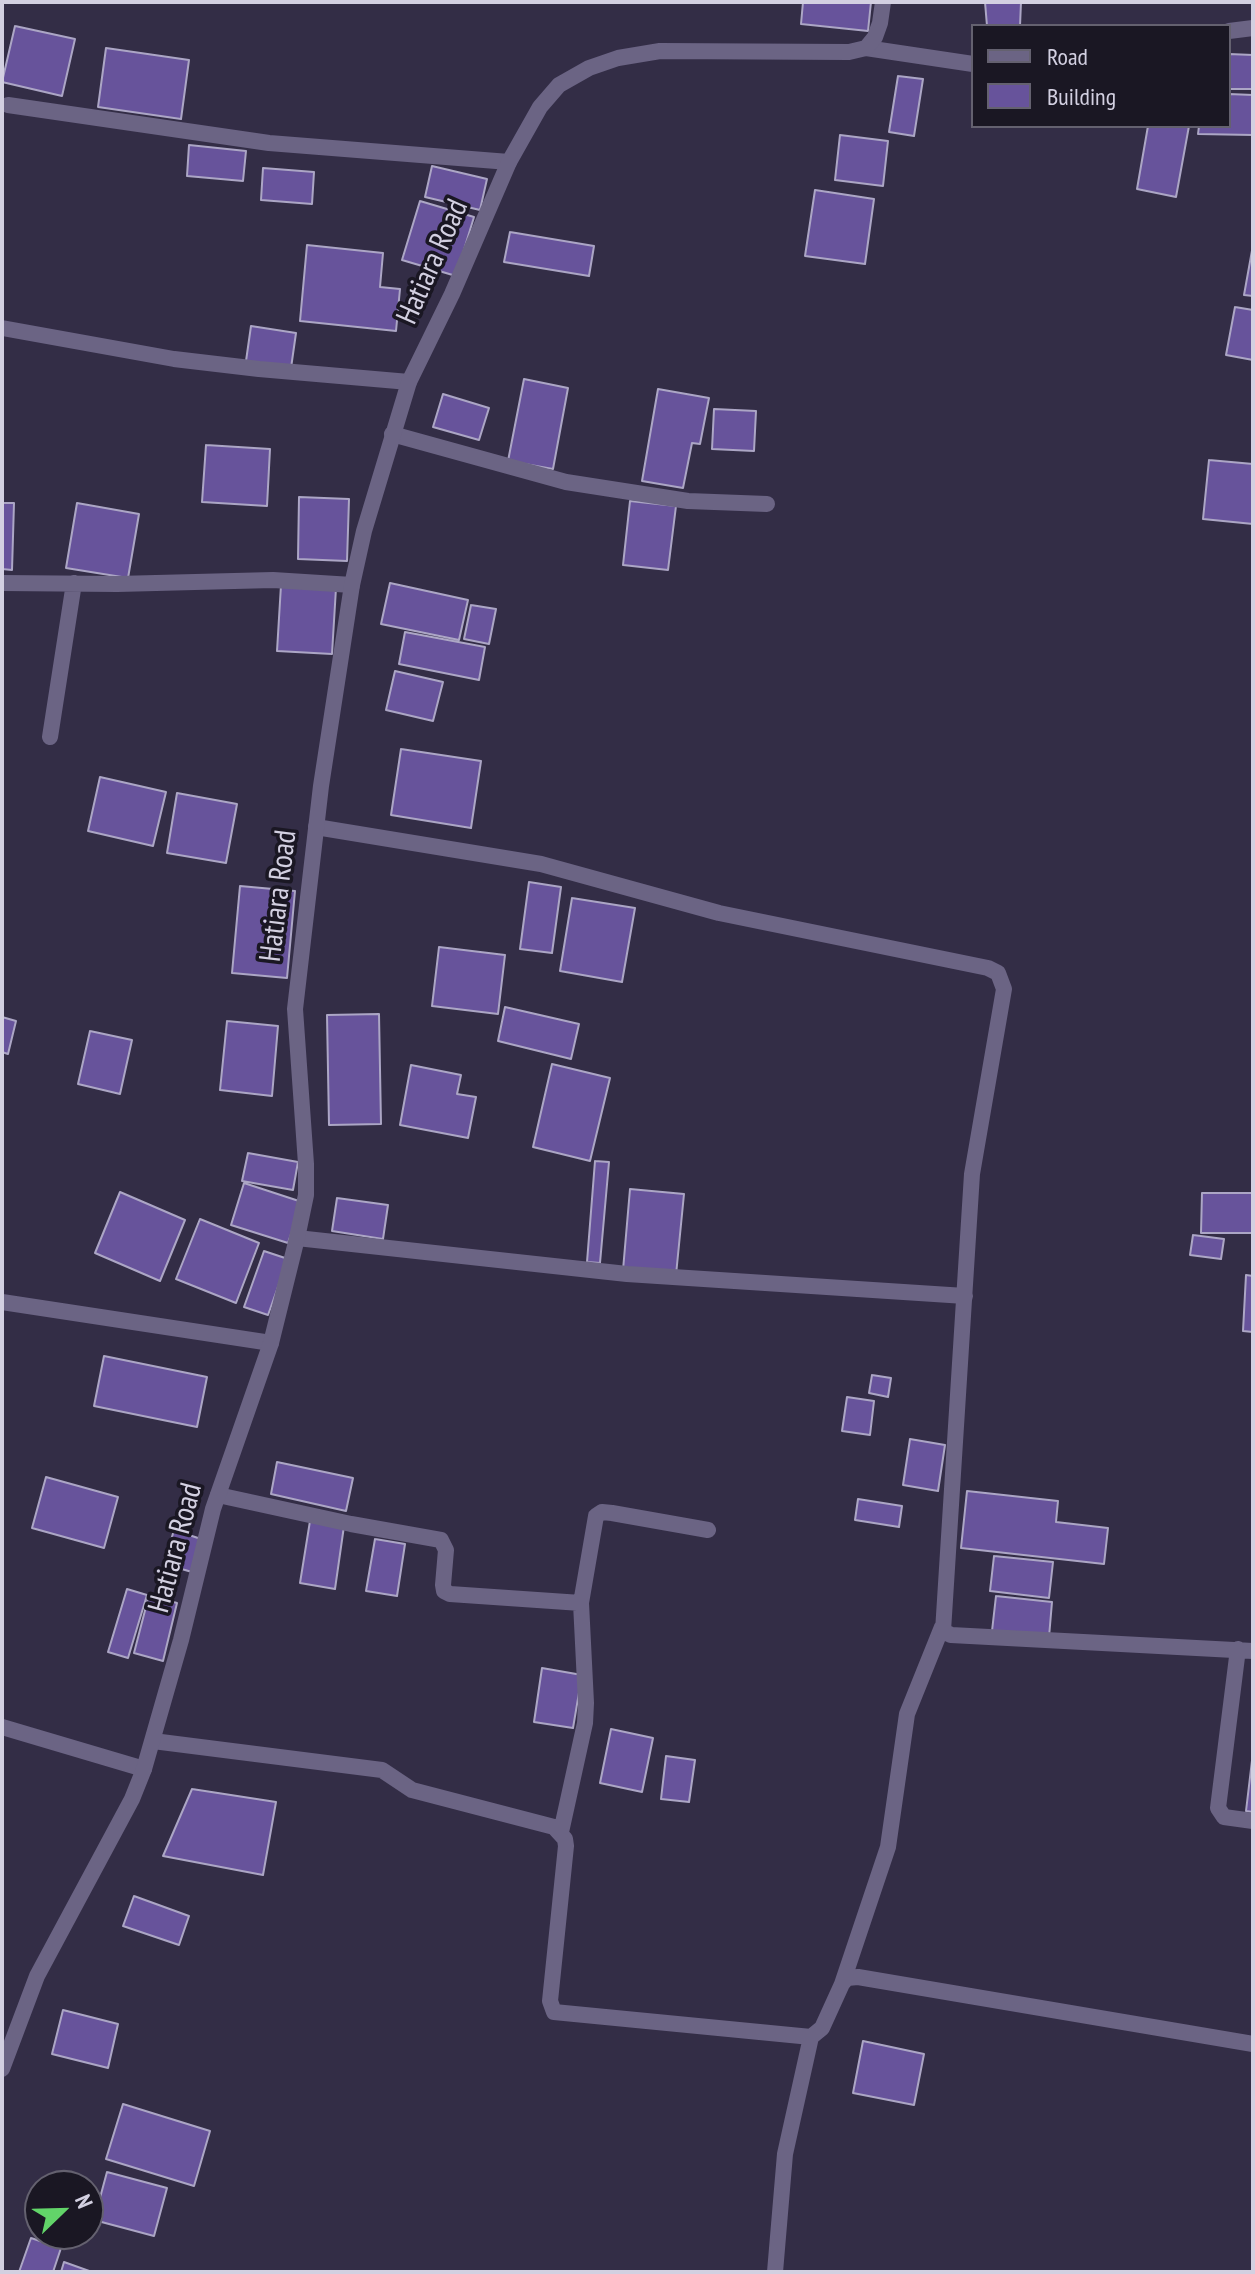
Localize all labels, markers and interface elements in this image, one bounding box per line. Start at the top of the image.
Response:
legend [971,24,1231,128]
text: Road [1047,41,1088,72]
text: Building [1047,81,1116,112]
street label: Hatiara Road [390,194,476,330]
street label: Hatiara Road [253,828,305,964]
street label: Hatiara Road [141,1479,211,1617]
north arrow [24,2170,104,2250]
text: N [69,2190,99,2212]

